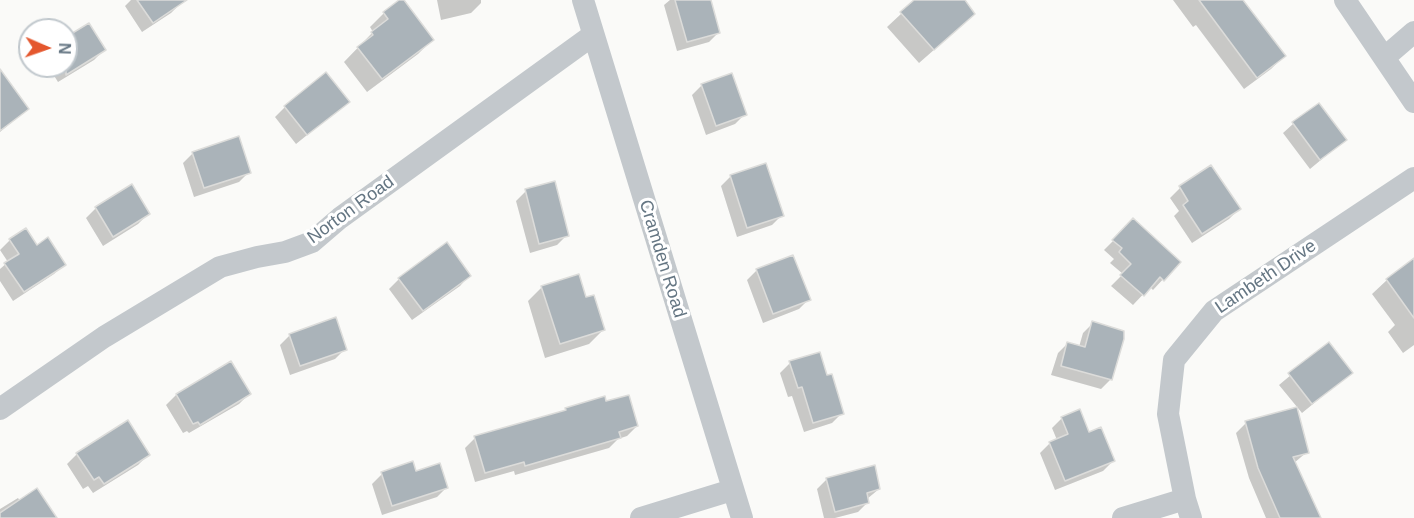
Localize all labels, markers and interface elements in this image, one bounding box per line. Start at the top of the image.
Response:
north arrow [18,18,78,78]
text: N [56,43,73,55]
street label: Norton Road [303,171,399,249]
street label: Cramden Road [634,197,690,321]
street label: Lambeth Drive [1211,235,1321,319]

